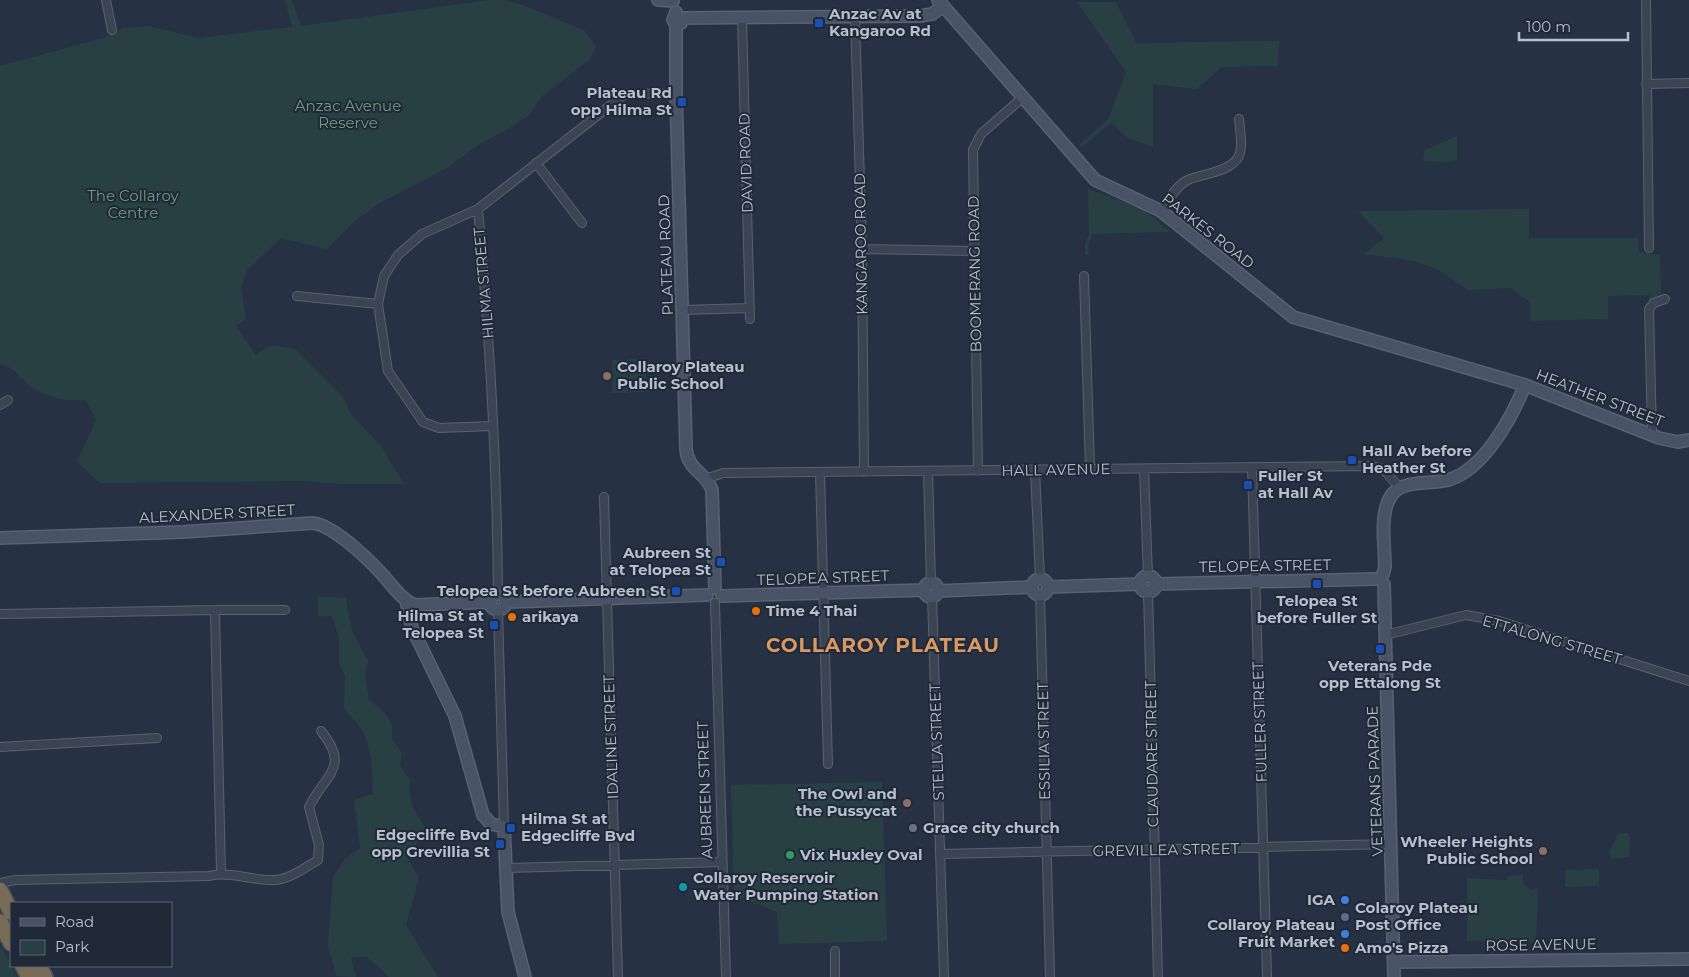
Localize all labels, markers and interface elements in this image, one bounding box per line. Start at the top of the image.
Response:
place label: Anzac Av at Kangaroo Rd [828,4,931,40]
scale bar [1519,10,1628,42]
marker: Anzac Av at Kangaroo Rd [813,17,825,29]
text: 100 m [1526,17,1571,36]
place label: Plateau Rd opp Hilma St [571,83,672,119]
park label: Anzac Avenue Reserve [295,96,401,132]
marker: Plateau Rd opp Hilma St [676,96,688,108]
street label: DAVID ROAD [734,113,757,213]
street label: KANGAROO ROAD [850,173,871,315]
park label: The Collaroy Centre [87,186,180,222]
street label: PARKES ROAD [1158,189,1258,273]
street label: PLATEAU ROAD [654,194,677,316]
street label: BOOMERANG ROAD [964,196,985,352]
street label: HILMA STREET [469,226,498,340]
place label: Collaroy Plateau Public School [617,357,745,393]
street label: HEATHER STREET [1534,364,1667,431]
marker: Collaroy Plateau Public School [601,370,613,382]
place label: Hall Av before Heather St [1362,441,1472,477]
marker: Hall Av before Heather St [1346,454,1358,466]
street label: HALL AVENUE [1001,459,1111,480]
place label: Fuller St at Hall Av [1258,466,1334,502]
marker: Fuller St at Hall Av [1242,479,1254,491]
street label: ALEXANDER STREET [138,500,296,527]
place label: Aubreen St at Telopea St [610,543,711,579]
street label: TELOPEA STREET [1199,555,1332,576]
marker: Aubreen St at Telopea St [715,556,727,568]
street label: TELOPEA STREET [756,566,890,589]
marker: Telopea St before Fuller St [1311,578,1323,590]
place label: Telopea St before Aubreen St [437,581,666,600]
marker: Telopea St before Aubreen St [670,585,682,597]
place label: Telopea St before Fuller St [1257,591,1378,627]
place label: Time 4 Thai [766,601,857,620]
marker: Time 4 Thai [750,605,762,617]
place label: Hilma St at Telopea St [397,606,484,642]
place label: arikaya [522,607,579,626]
marker: arikaya [506,611,518,623]
street label: ETTALONG STREET [1480,611,1624,669]
marker: Hilma St at Telopea St [488,619,500,631]
district label: COLLAROY PLATEAU [766,633,1000,657]
marker: Veterans Pde opp Ettalong St [1374,643,1386,655]
place label: Veterans Pde opp Ettalong St [1319,656,1442,692]
street label: FULLER STREET [1248,661,1271,783]
street label: IDALINE STREET [599,674,622,799]
street label: CLAUDARE STREET [1141,680,1162,828]
street label: ESSILIA STREET [1033,681,1054,800]
street label: STELLA STREET [925,683,948,801]
street label: VETERANS PARADE [1362,705,1387,857]
street label: AUBREEN STREET [693,720,716,859]
place label: The Owl and the Pussycat [796,784,897,820]
marker: The Owl and the Pussycat [901,797,913,809]
place label: Hilma St at Edgecliffe Bvd [521,809,635,845]
place label: Grace city church [923,818,1060,837]
marker: Hilma St at Edgecliffe Bvd [505,822,517,834]
marker: Grace city church [907,822,919,834]
place label: Edgecliffe Bvd opp Grevillia St [371,825,490,861]
place label: Wheeler Heights Public School [1400,832,1533,868]
marker: Edgecliffe Bvd opp Grevillia St [494,838,506,850]
street label: GREVILLEA STREET [1092,839,1240,860]
place label: Vix Huxley Oval [799,845,922,864]
marker: Wheeler Heights Public School [1537,845,1549,857]
marker: Vix Huxley Oval [784,849,796,861]
place label: Collaroy Reservoir Water Pumping Station [693,868,879,904]
marker: Collaroy Reservoir Water Pumping Station [677,881,689,893]
place label: IGA [1307,890,1336,909]
marker: IGA [1339,894,1351,906]
place label: Colaroy Plateau Post Office [1355,898,1478,934]
legend [10,902,172,967]
marker: Colaroy Plateau Post Office [1339,911,1351,923]
text: Road [55,912,94,931]
place label: Collaroy Plateau Fruit Market [1207,915,1335,951]
marker: Collaroy Plateau Fruit Market [1339,928,1351,940]
street label: ROSE AVENUE [1485,934,1597,955]
text: Park [55,937,89,956]
place label: Amo's Pizza [1354,938,1449,957]
marker: Amo's Pizza [1339,942,1351,954]

